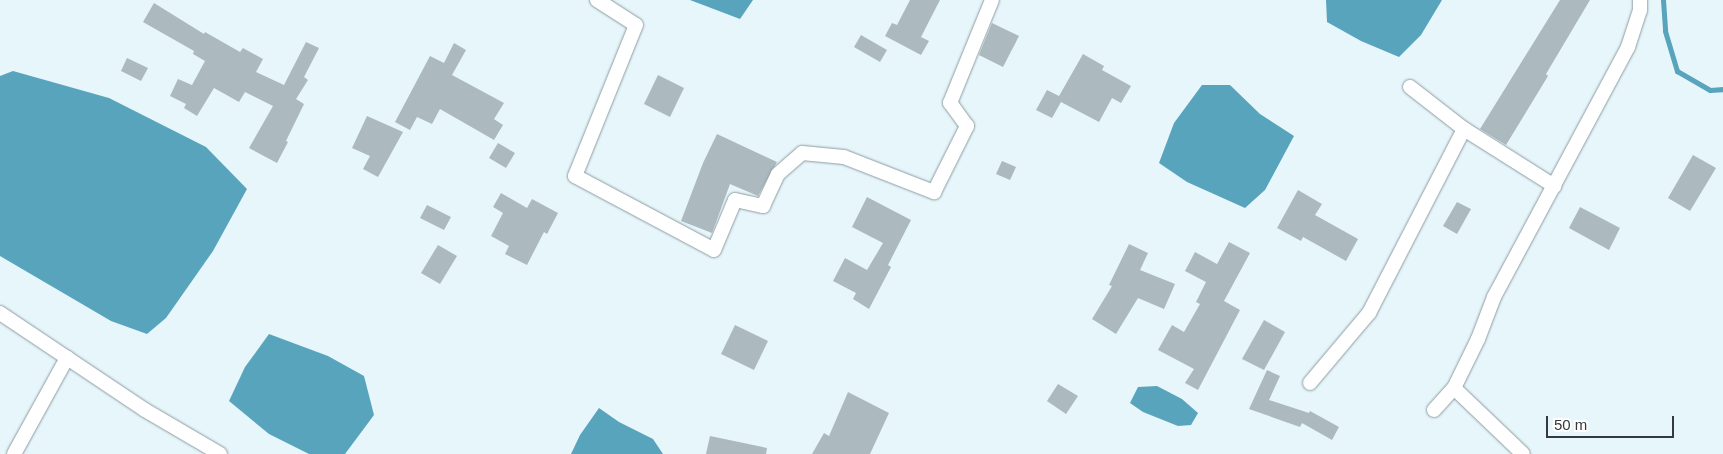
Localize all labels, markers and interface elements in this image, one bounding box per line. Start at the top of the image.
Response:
scale bar [1548,406,1676,438]
text: 50 m [1554,416,1587,433]

